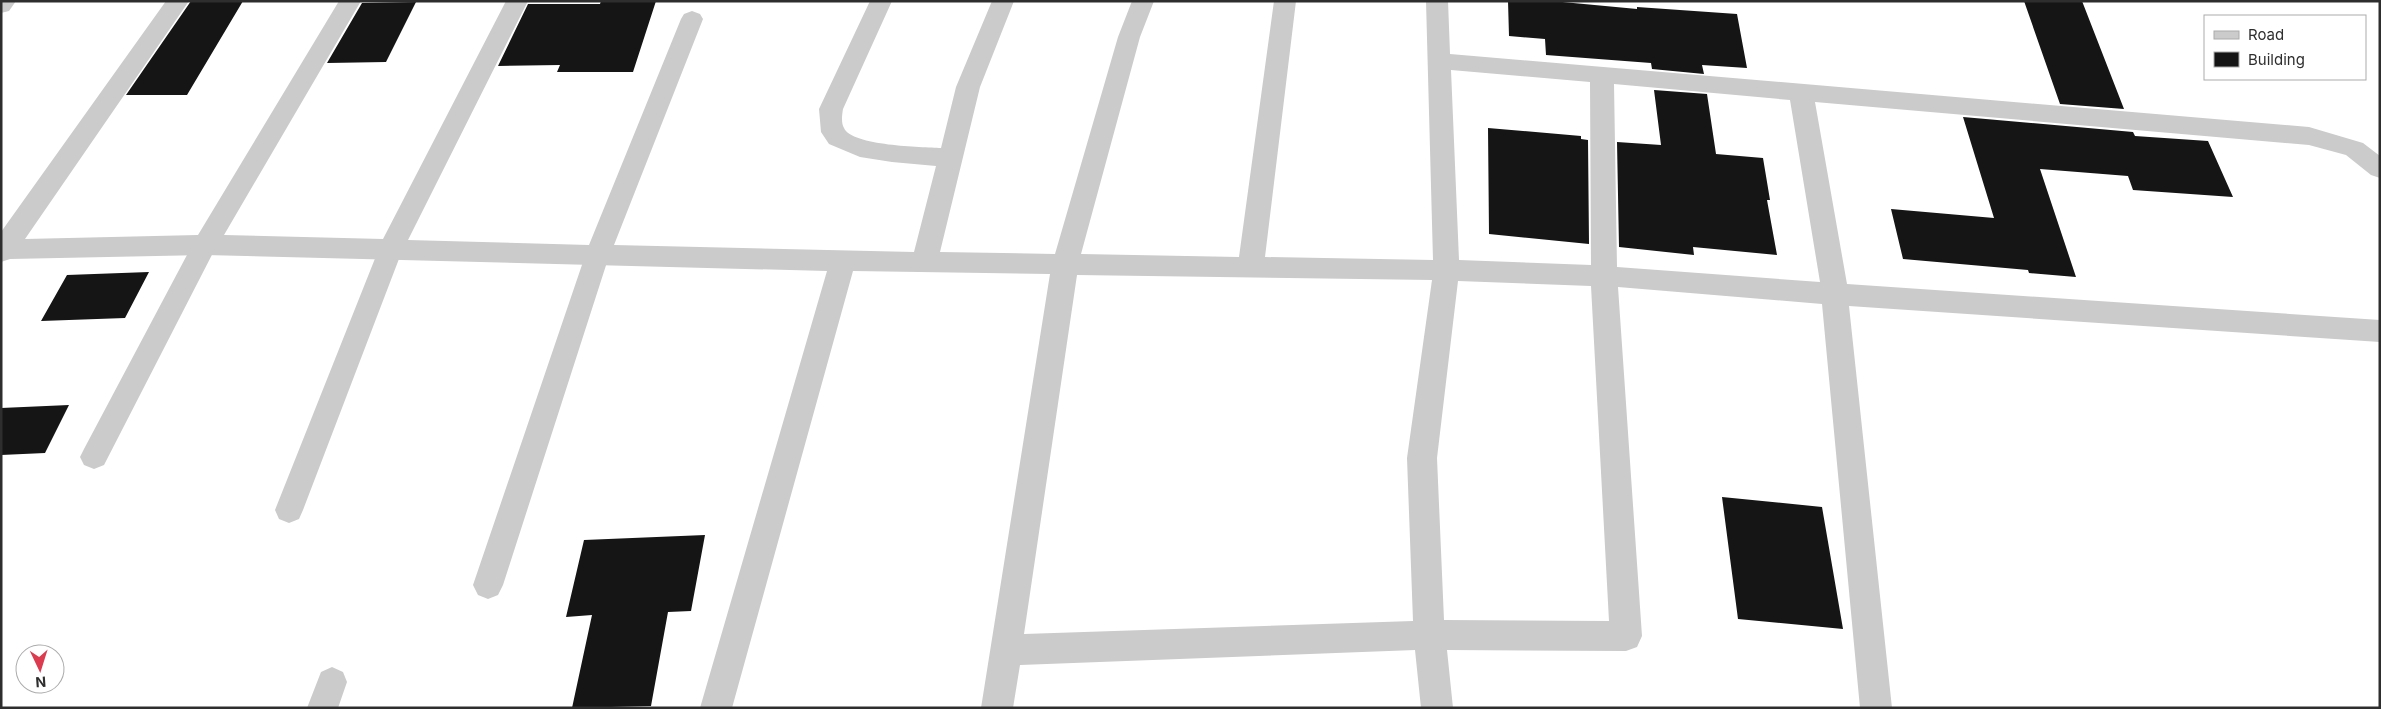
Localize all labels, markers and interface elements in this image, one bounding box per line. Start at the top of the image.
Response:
legend [2204,15,2366,80]
text: Road [2248,25,2284,44]
text: Building [2248,50,2305,69]
north arrow [15,644,65,694]
text: N [35,674,47,691]

